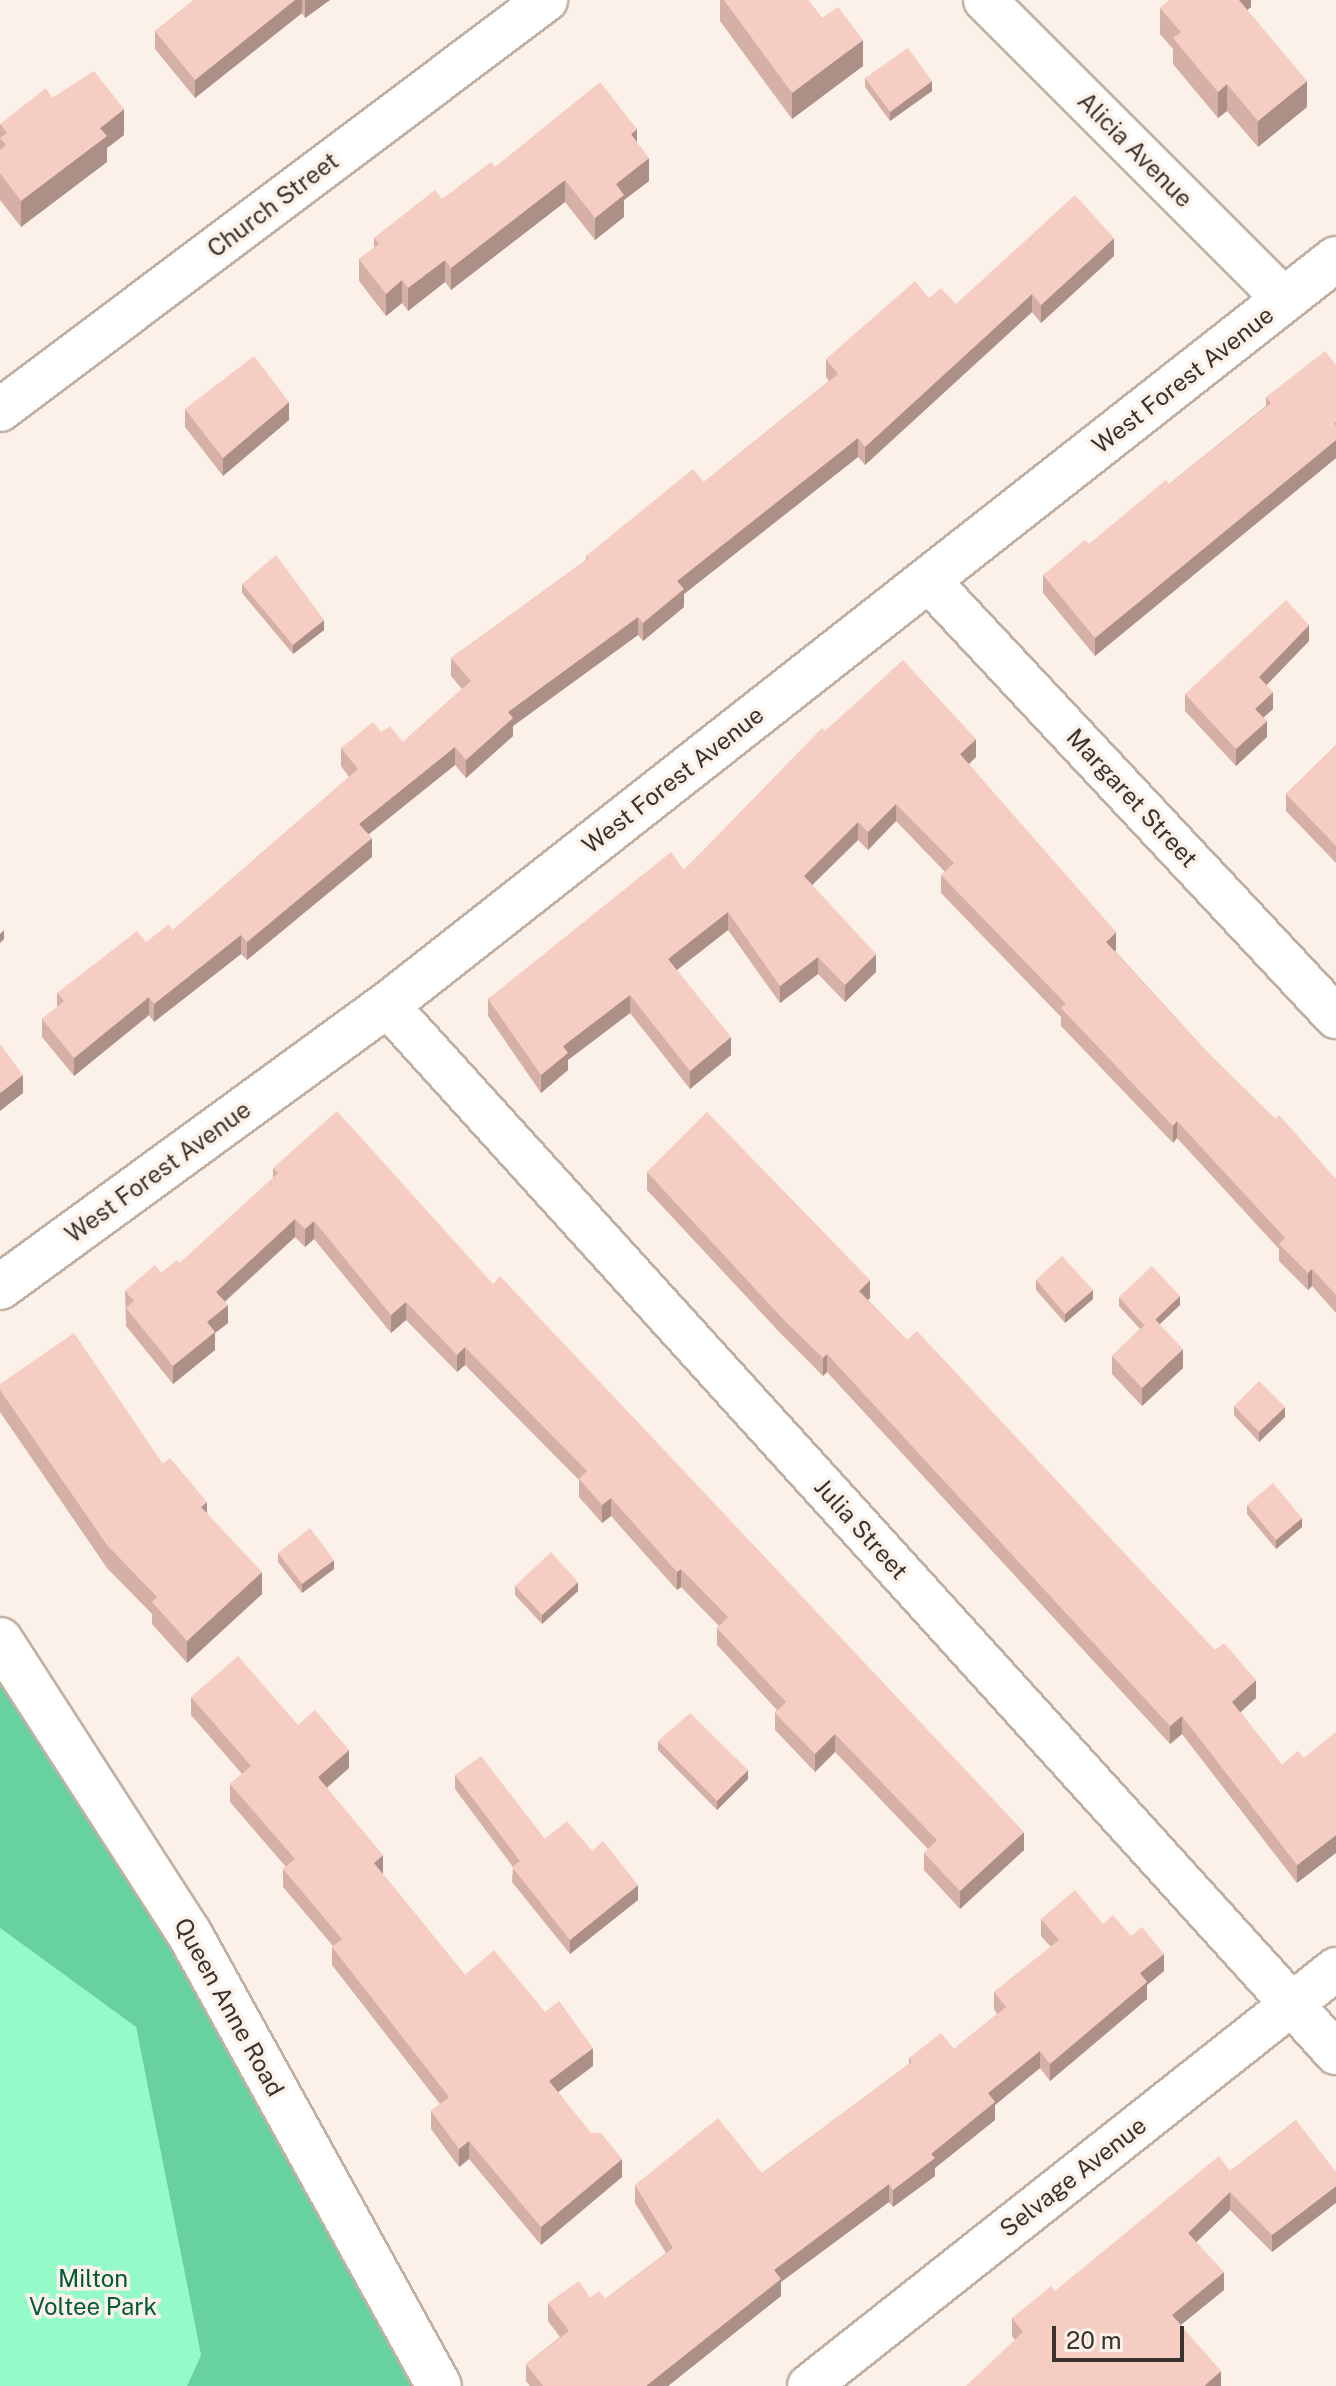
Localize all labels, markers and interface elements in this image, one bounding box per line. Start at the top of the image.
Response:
street label: Alicia Avenue [1072,87,1198,213]
street label: Church Street [202,146,344,264]
street label: West Forest Avenue [1087,300,1279,460]
street label: West Forest Avenue [577,700,769,860]
street label: Margaret Street [1061,723,1203,873]
street label: West Forest Avenue [60,1095,256,1249]
street label: Julia Street [808,1473,914,1585]
street label: Queen Anne Road [168,1913,290,2101]
street label: Selvage Avenue [994,2111,1152,2243]
park label: Milton Voltee Park [29,2265,157,2321]
scale bar [1056,2310,1188,2360]
text: 20 m [1066,2326,1122,2354]

